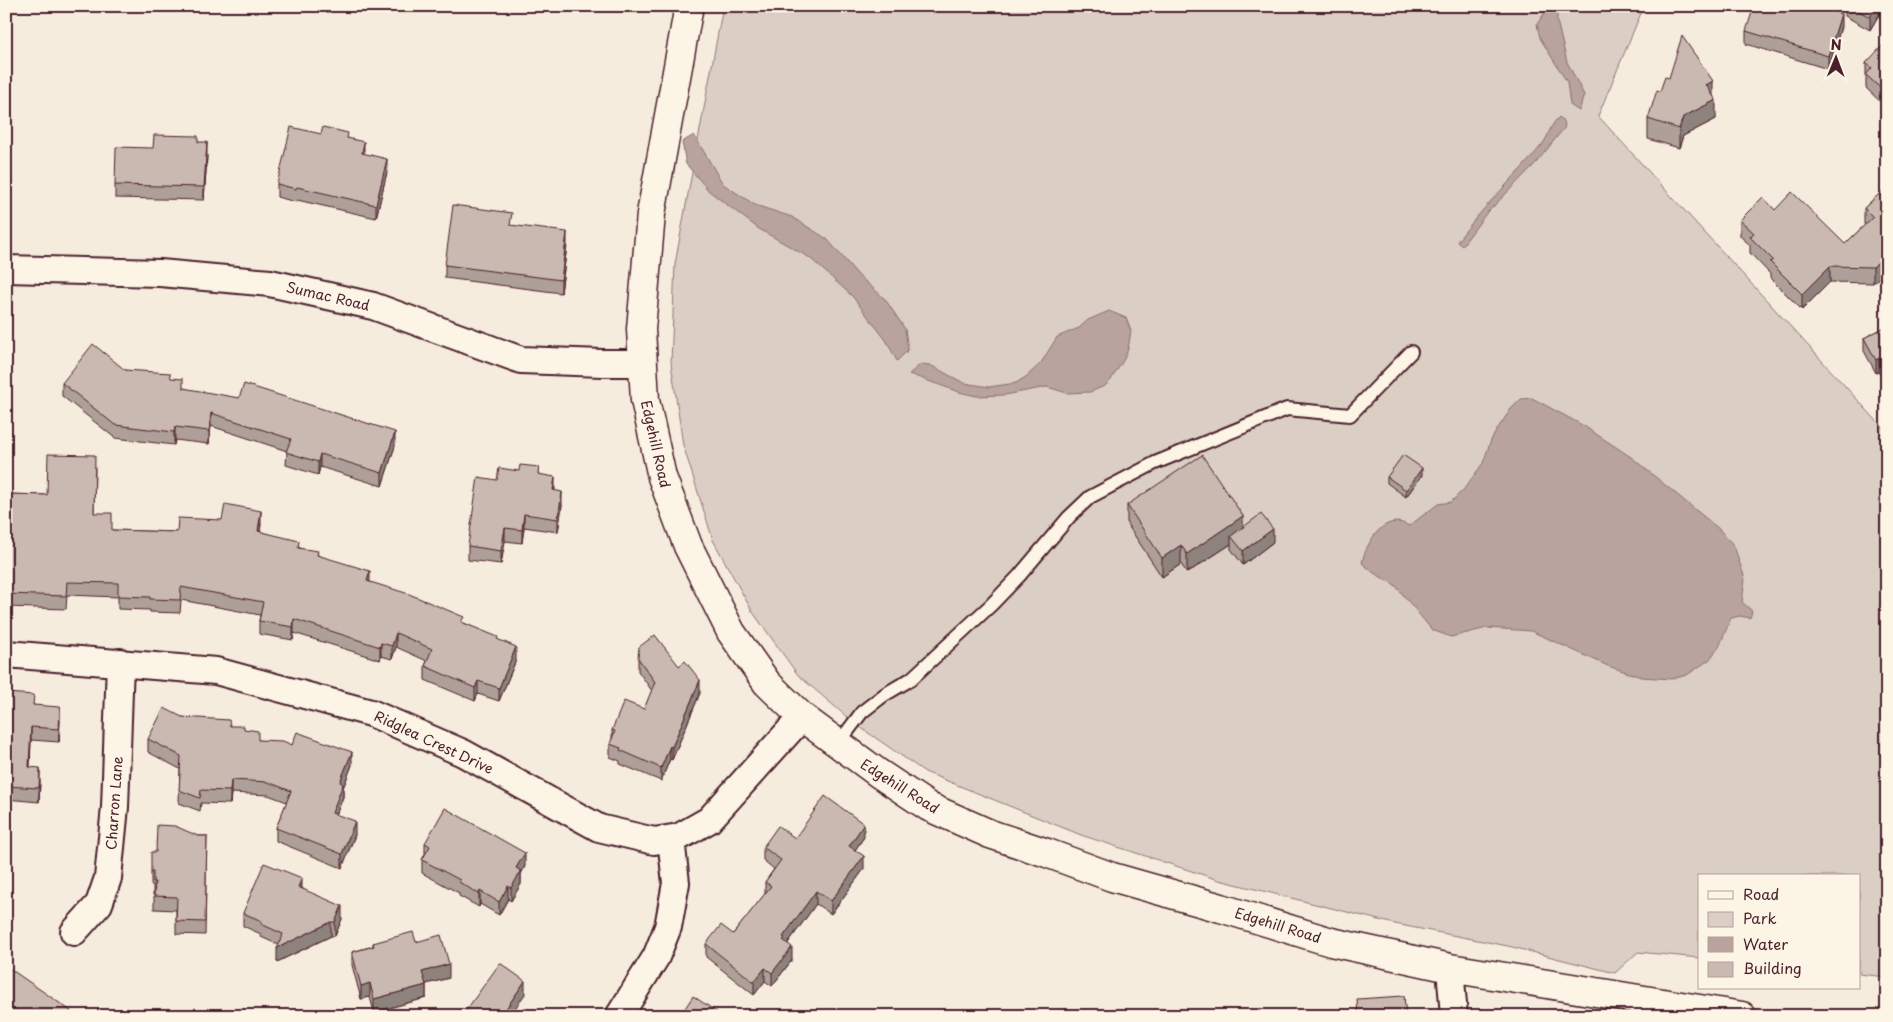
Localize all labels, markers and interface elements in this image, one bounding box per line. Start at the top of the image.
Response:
north arrow [1810,32,1860,82]
text: N [1831,34,1842,55]
street label: Sumac Road [284,276,372,316]
street label: Edgehill Road [636,398,676,490]
street label: Ridglea Crest Drive [371,705,497,779]
street label: Edgehill Road [857,754,943,818]
street label: Charron Lane [100,755,128,851]
legend [1698,874,1860,990]
text: Road [1743,882,1779,905]
street label: Edgehill Road [1232,902,1324,948]
text: Park [1743,906,1777,929]
text: Water [1743,932,1788,955]
text: Building [1743,956,1802,979]

